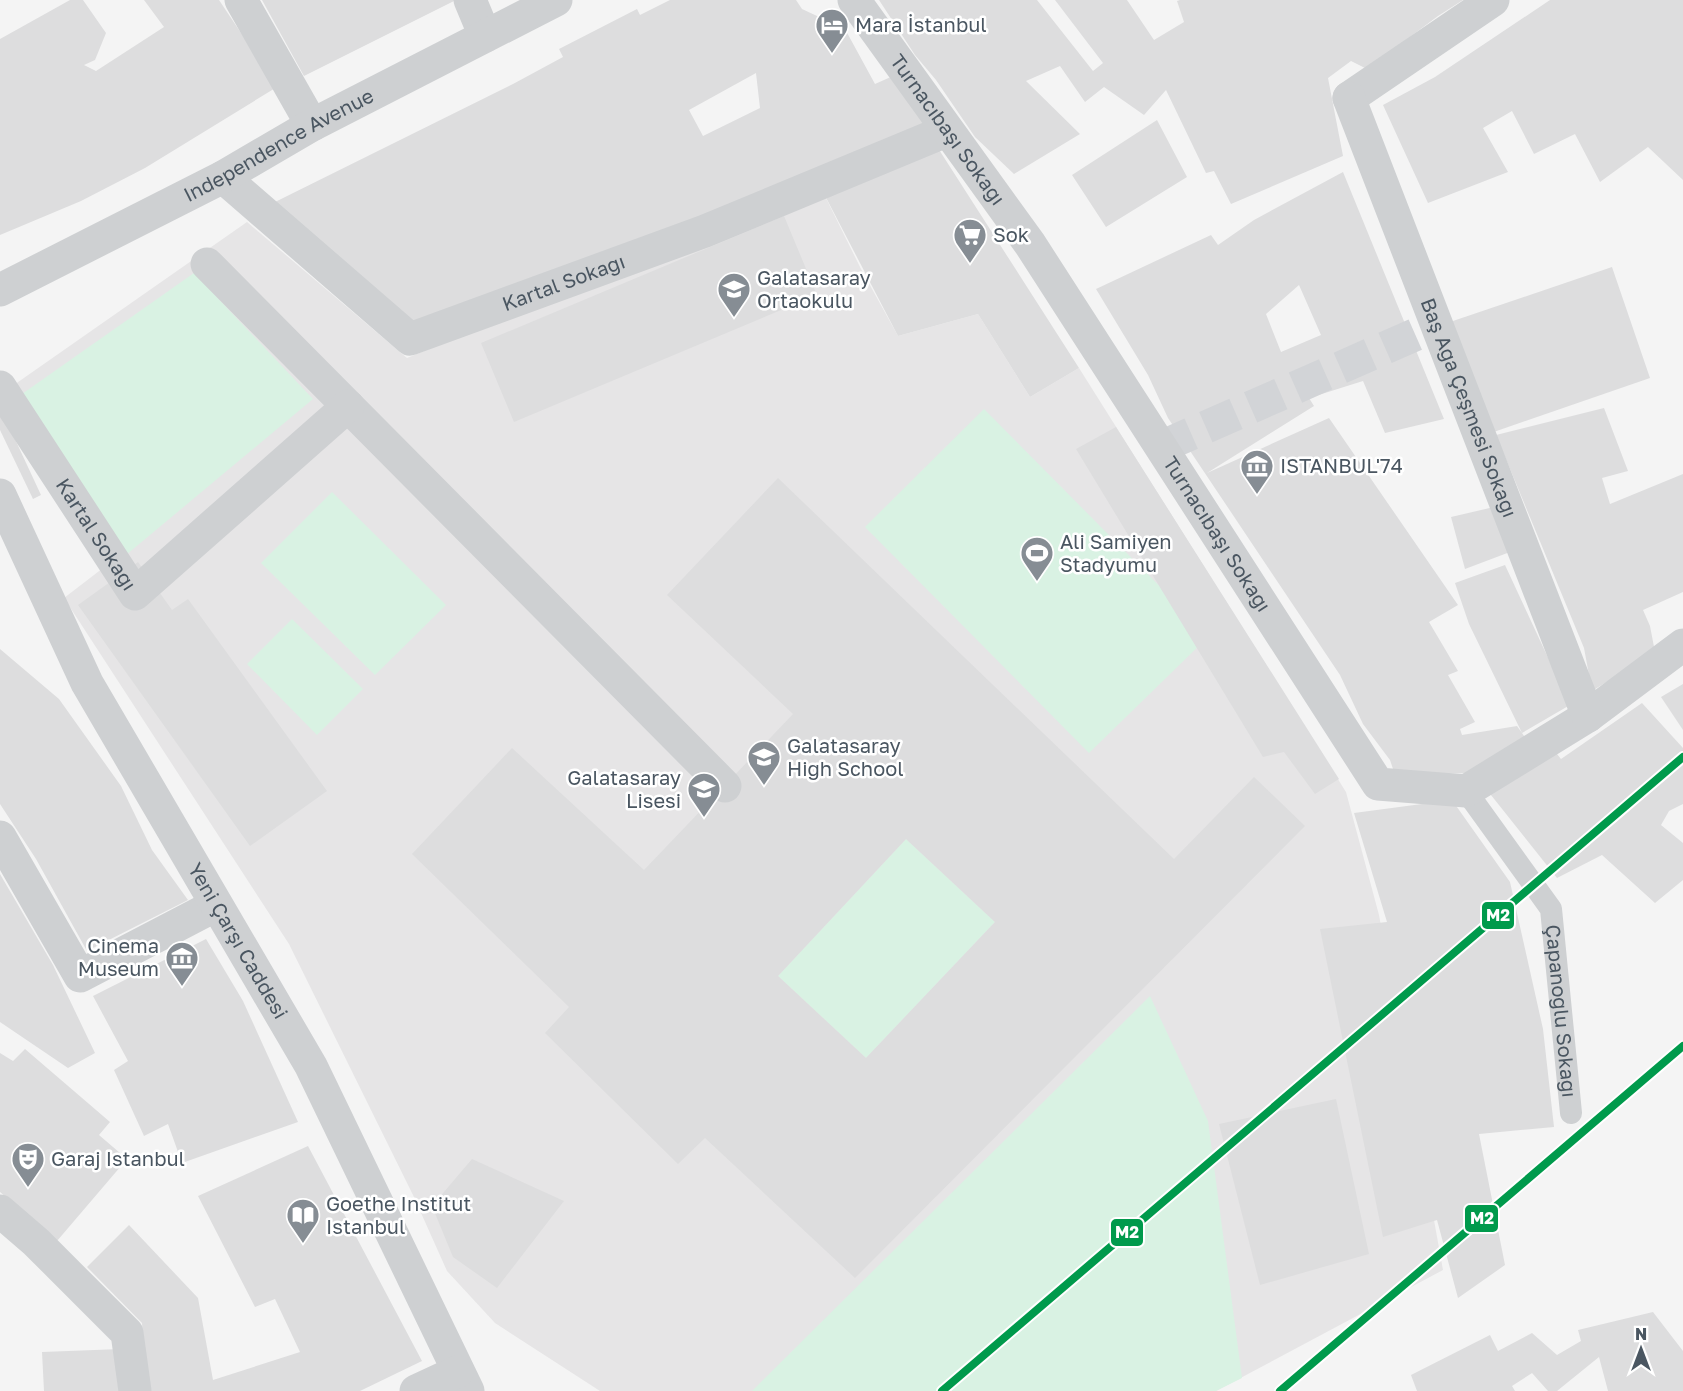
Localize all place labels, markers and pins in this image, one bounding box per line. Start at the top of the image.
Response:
hotel icon: Mara İstanbul [814,7,850,54]
place label: Mara İstanbul [855,12,987,36]
supermarket icon: Sok [952,217,988,264]
place label: Sok [993,222,1029,246]
place label: Galatasaray Ortaokulu [757,265,871,312]
school or university icon: Galatasaray Ortaokulu [716,271,752,318]
museum icon: ISTANBUL'74 [1239,448,1275,495]
place label: ISTANBUL'74 [1280,453,1403,477]
place label: Ali Samiyen Stadyumu [1060,529,1172,576]
sports icon: Ali Samiyen Stadyumu [1019,535,1055,582]
place label: Galatasaray High School [787,733,904,780]
school or university icon: Galatasaray High School [746,739,782,786]
place label: Galatasaray Lisesi [567,765,681,812]
school or university icon: Galatasaray Lisesi [686,771,722,818]
place label: Cinema Museum [78,933,159,980]
museum icon: Cinema Museum [164,940,200,987]
theatre icon: Garaj Istanbul [10,1141,46,1188]
place label: Garaj Istanbul [51,1146,185,1170]
place label: Goethe Institut Istanbul [326,1191,471,1238]
library icon: Goethe Institut Istanbul [285,1197,321,1244]

